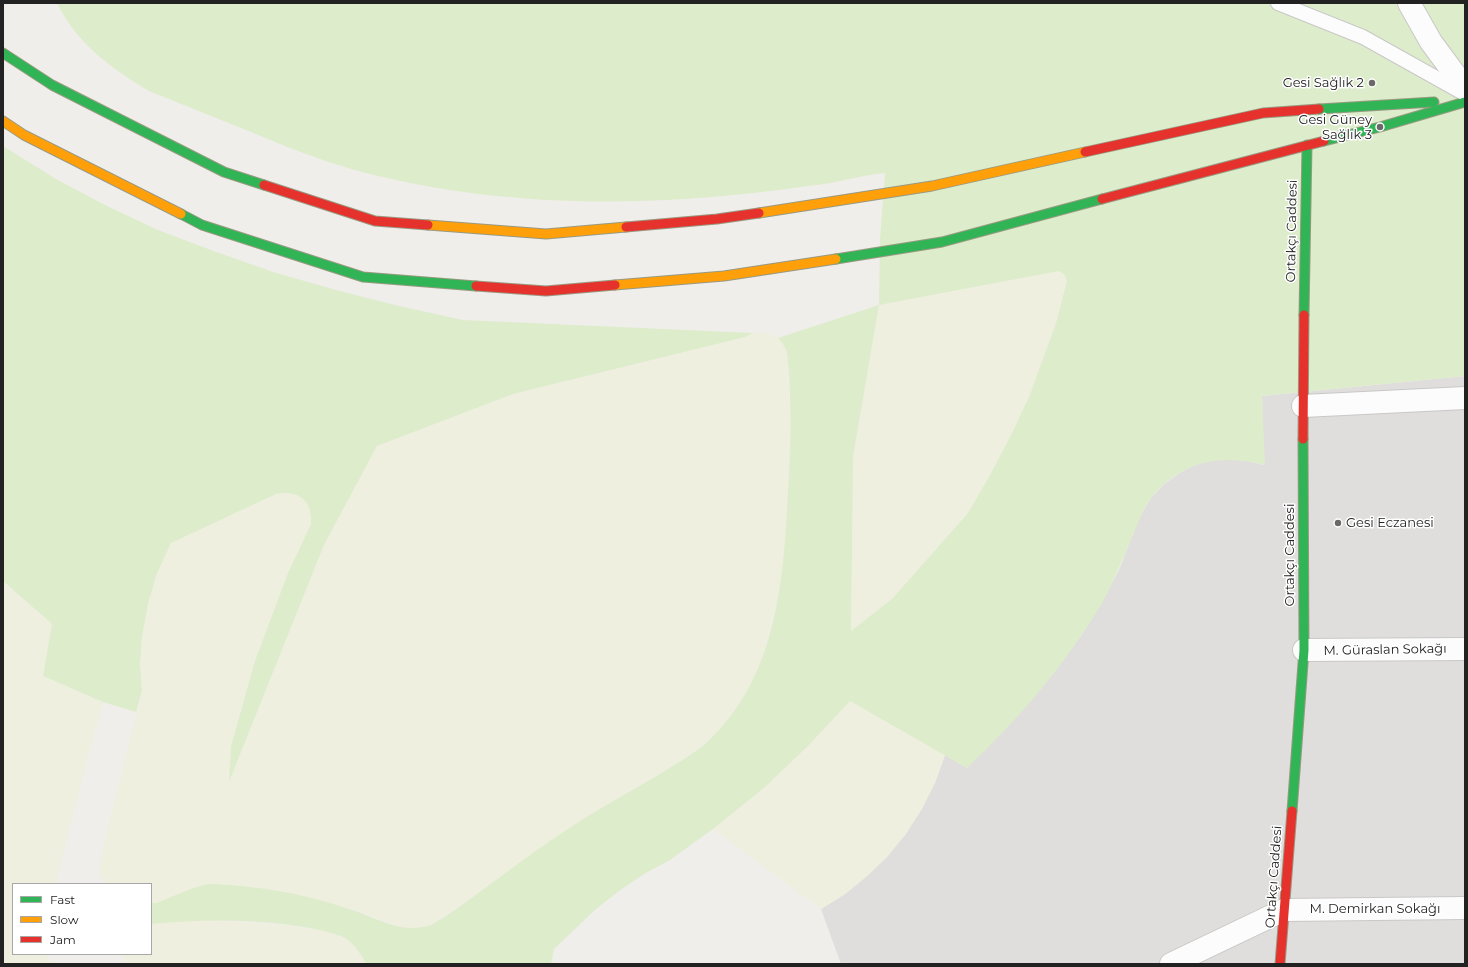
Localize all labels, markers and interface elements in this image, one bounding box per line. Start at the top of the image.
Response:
place label: Gesi Sağlık 2 [1283,75,1364,91]
marker: Gesi Sağlık 2 [1367,78,1377,88]
place label: Gesi Güney Sağlık 3 [1298,112,1372,143]
marker: Gesi Güney Sağlık 3 [1375,122,1385,132]
street label: Ortakçı Caddesi [1283,179,1301,283]
street label: Ortakçı Caddesi [1282,504,1298,606]
place label: Gesi Eczanesi [1346,515,1434,531]
marker: Gesi Eczanesi [1333,518,1343,528]
street label: M. Güraslan Sokağı [1323,641,1447,659]
street label: Ortakçı Caddesi [1263,825,1285,929]
legend [12,883,152,955]
text: Fast [50,892,75,907]
street label: M. Demirkan Sokağı [1310,901,1440,917]
text: Slow [50,912,79,927]
text: Jam [50,932,76,947]

